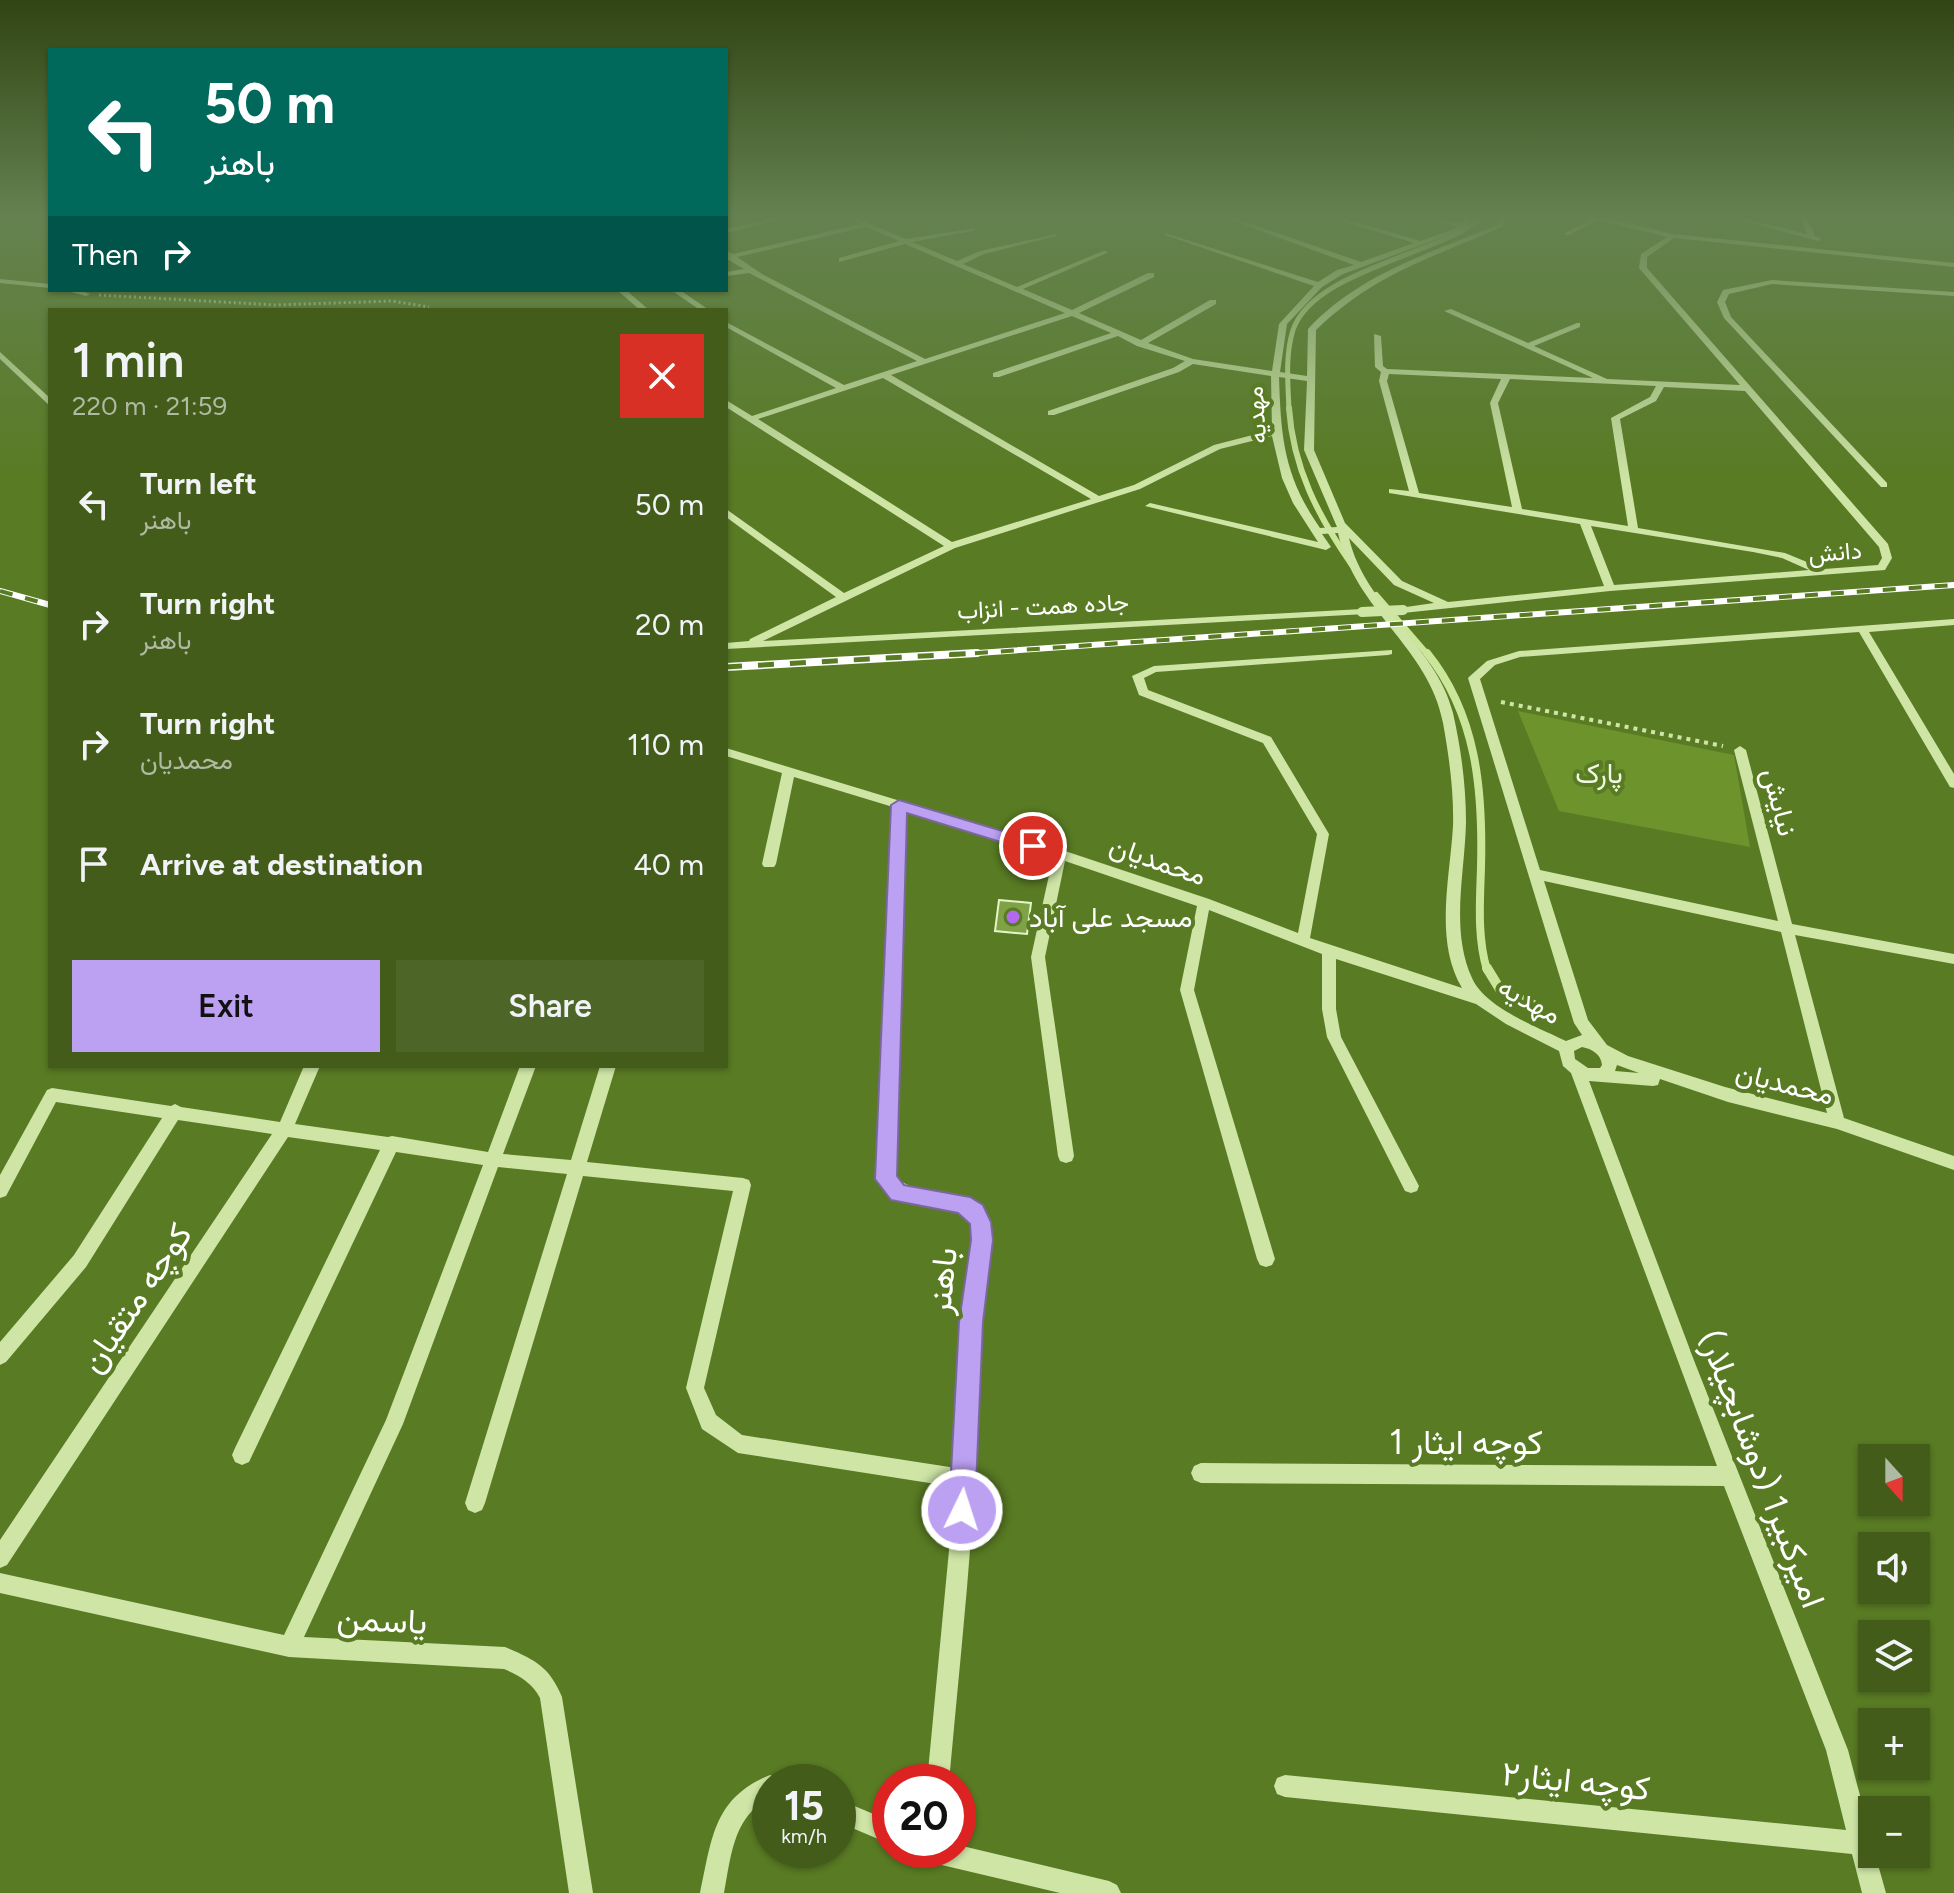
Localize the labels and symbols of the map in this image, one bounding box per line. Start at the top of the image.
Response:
street label: مهدیه [1240,385,1273,445]
street label: دانش [1807,535,1863,569]
street label: جاده همت - انزاب [956,587,1130,626]
park label: پارک [1575,756,1623,792]
street label: نیایش [1755,764,1805,840]
pin [999,812,1067,880]
street label: محمدیان [1105,828,1211,892]
place label: مسجد علی آباد [1029,900,1193,934]
marker: مسجد علی آباد [1004,908,1022,926]
street label: مهدیه [1492,969,1568,1032]
street label: محمدیان [1732,1054,1838,1112]
street label: کوچه متقیان [71,1216,203,1382]
street label: باهنر [918,1245,966,1318]
street label: امیرکبیر1 (دوشابچیلار) [1688,1324,1834,1614]
street label: کوچه ایثار 1 [1389,1422,1543,1465]
north arrow [1858,1444,1930,1516]
position arrow [920,1468,1004,1552]
street label: یاسمن [336,1597,428,1643]
street label: کوچه ایثار۲ [1500,1753,1652,1811]
speed limit sign: 20 [872,1764,976,1868]

